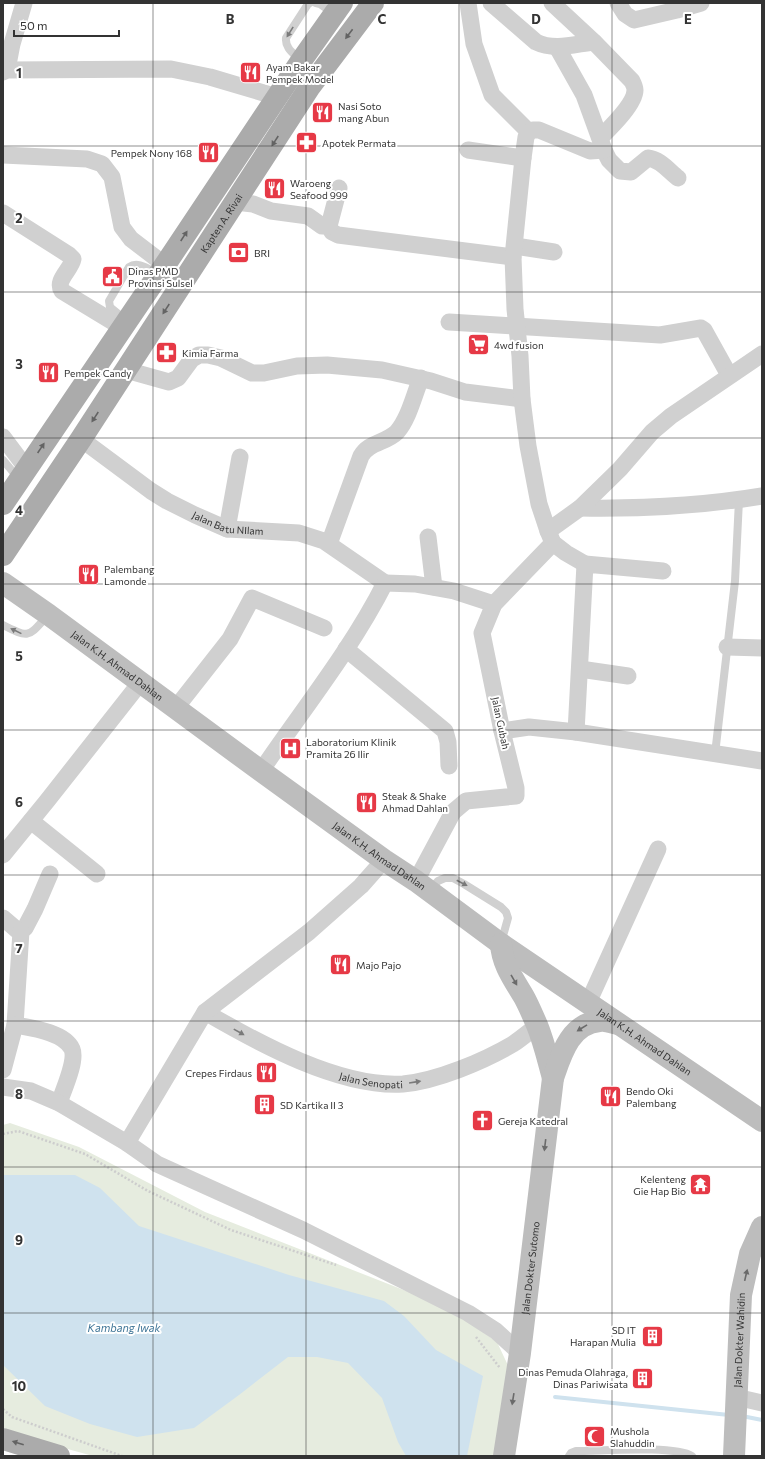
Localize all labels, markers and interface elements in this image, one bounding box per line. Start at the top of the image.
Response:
text: B [226,11,235,27]
text: C [378,11,387,27]
text: D [531,11,541,27]
text: E [684,11,692,27]
scale bar [14,12,119,38]
text: 50 m [20,18,48,32]
one-way arrow [286,27,294,37]
one-way arrow [345,29,354,40]
restaurant icon: Ayam Bakar Pempek Model [237,60,263,86]
place label: Ayam Bakar Pempek Model [266,61,334,85]
text: 1 [16,65,22,81]
restaurant icon: Nasi Soto mang Abun [309,99,335,125]
place label: Nasi Soto mang Abun [338,100,389,124]
pharmacy icon: Apotek Permata [293,130,319,156]
one-way arrow [271,136,279,146]
place label: Apotek Permata [322,137,396,149]
restaurant icon: Pempek Nony 168 [195,140,221,166]
place label: Pempek Nony 168 [111,147,192,159]
restaurant icon: Waroeng Seafood 999 [261,176,287,202]
place label: Waroeng Seafood 999 [290,177,348,201]
street label: Kapten A. Rivai [198,191,245,255]
text: 2 [15,210,23,226]
one-way arrow [181,231,188,242]
bank icon: BRI [226,240,252,266]
place label: BRI [254,247,270,259]
public building icon: Dinas PMD Provinsi Sulsel [100,264,126,290]
place label: Dinas PMD Provinsi Sulsel [128,265,193,289]
one-way arrow [162,303,170,314]
supermarket icon: 4wd fusion [465,332,491,358]
place label: 4wd fusion [494,339,544,351]
pharmacy icon: Kimia Farma [153,340,179,366]
place label: Kimia Farma [182,347,238,359]
text: 3 [15,356,23,372]
restaurant icon: Pempek Candy [36,360,62,386]
place label: Pempek Candy [64,367,131,379]
one-way arrow [91,412,99,423]
one-way arrow [37,443,45,453]
text: 4 [15,502,23,518]
street label: Jalan Batu NIlam [190,509,264,537]
restaurant icon: Palembang Lamonde [75,562,101,588]
place label: Palembang Lamonde [104,563,155,587]
one-way arrow [10,628,21,634]
street label: Jalan K.H. Ahmad Dahlan [69,628,166,703]
text: 5 [15,648,23,664]
street label: Jalan Gubah [490,696,512,750]
hospital icon: Laboratorium Klinik Pramita 26 Ilir [278,735,304,761]
place label: Laboratorium Klinik Pramita 26 Ilir [306,736,397,760]
restaurant icon: Steak & Shake Ahmad Dahlan [353,789,379,815]
place label: Steak & Shake Ahmad Dahlan [382,790,448,814]
text: 6 [15,794,23,810]
street label: Jalan K.H. Ahmad Dahlan [331,819,428,892]
one-way arrow [456,879,468,886]
text: 7 [15,940,23,956]
restaurant icon: Majo Pajo [327,952,353,978]
place label: Majo Pajo [356,959,401,971]
one-way arrow [510,974,517,986]
street label: Jalan K.H. Ahmad Dahlan [596,1006,694,1078]
one-way arrow [576,1024,587,1032]
one-way arrow [233,1029,245,1035]
restaurant icon: Crepes Firdaus [254,1060,280,1086]
place label: Crepes Firdaus [185,1067,252,1079]
street label: Jalan Senopati [338,1069,403,1090]
one-way arrow [409,1078,421,1084]
restaurant icon: Bendo Oki Palembang [598,1084,624,1110]
place label: Bendo Oki Palembang [626,1085,677,1109]
text: 8 [15,1086,23,1102]
building icon: SD Kartika II 3 [252,1092,278,1118]
place label: SD Kartika II 3 [280,1099,344,1111]
church icon: Gereja Katedral [469,1108,495,1134]
place label: Gereja Katedral [498,1115,568,1127]
one-way arrow [542,1139,548,1151]
temple icon: Kelenteng Gie Hap Bio [688,1172,714,1198]
place label: Kelenteng Gie Hap Bio [633,1173,687,1197]
street label: Jalan Dokter Sutomo [519,1221,542,1315]
text: 9 [15,1232,23,1248]
one-way arrow [743,1269,749,1281]
street label: Jalan Dokter Wahidin [731,1292,747,1388]
water label: Kambang Iwak [88,1321,161,1334]
building icon: SD IT Harapan Mulia [639,1323,665,1349]
place label: SD IT Harapan Mulia [570,1324,637,1348]
building icon: Dinas Pemuda Olahraga, Dinas Pariwisata [630,1365,656,1391]
place label: Dinas Pemuda Olahraga, Dinas Pariwisata [518,1366,628,1390]
text: 10 [12,1378,27,1394]
one-way arrow [510,1393,516,1405]
mosque icon: Mushola Slahuddin [581,1424,607,1450]
place label: Mushola Slahuddin [610,1425,655,1449]
one-way arrow [11,1440,23,1446]

